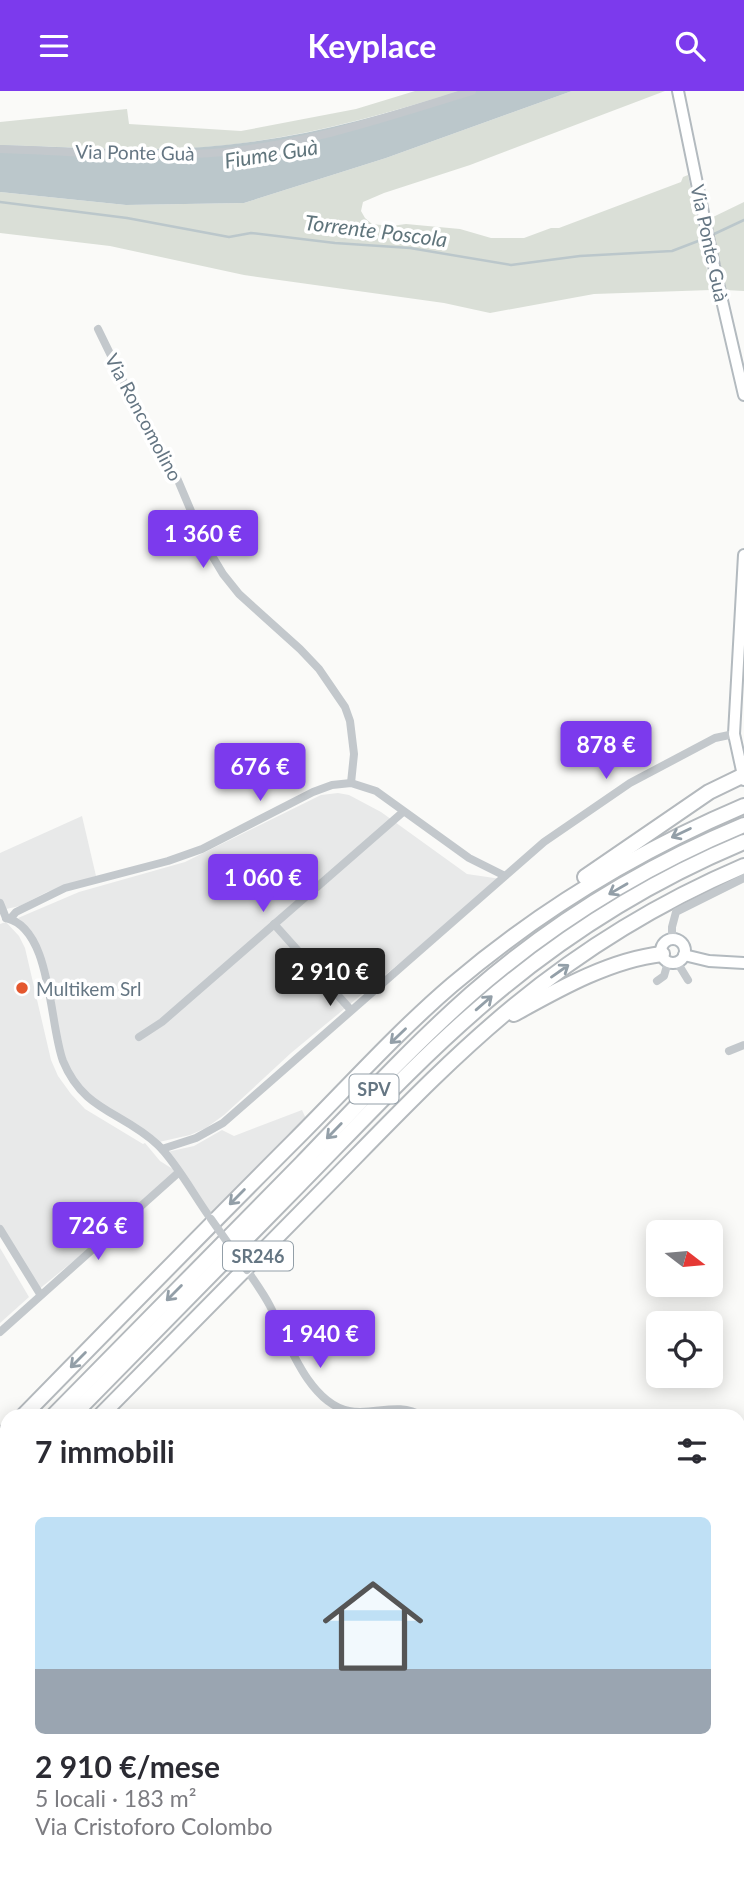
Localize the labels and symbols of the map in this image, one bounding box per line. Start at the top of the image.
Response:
water label: Fiume Guà [222,133,320,173]
street label: Via Ponte Guà [75,139,195,165]
street label: Via Ponte Guà [686,182,734,304]
water label: Torrente Poscola [303,209,449,251]
street label: Via Roncomolino [101,349,187,485]
pin: 1 360 € [138,511,268,570]
pin: 878 € [557,721,655,781]
pin: 676 € [211,743,309,803]
one-way arrow [672,827,692,841]
pin: 1 060 € [198,855,328,914]
one-way arrow [608,882,628,896]
pin: 2 910 € [265,949,395,1008]
one-way arrow [550,964,569,978]
place label: Multikem Srl [36,977,141,1000]
marker: Multikem Srl [14,980,30,996]
one-way arrow [475,995,493,1011]
one-way arrow [390,1027,407,1044]
road number: SPV [350,1075,398,1104]
one-way arrow [325,1122,342,1139]
one-way arrow [229,1188,246,1205]
pin: 726 € [49,1203,147,1262]
north arrow [646,1220,723,1297]
road number: SR246 [223,1241,293,1271]
one-way arrow [166,1284,183,1301]
pin: 1 940 € [255,1311,385,1370]
one-way arrow [70,1351,87,1368]

